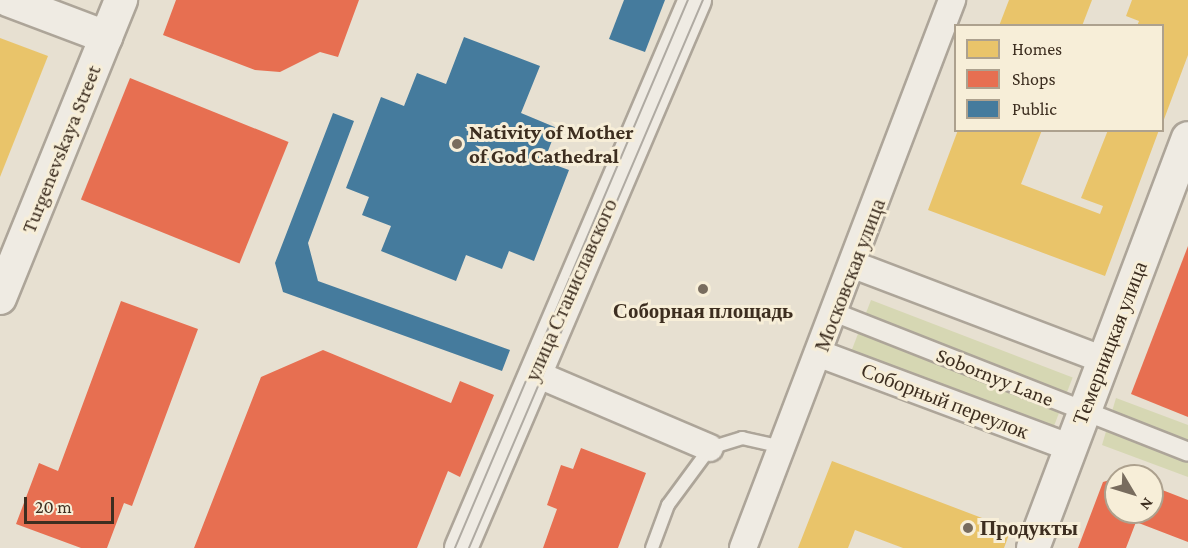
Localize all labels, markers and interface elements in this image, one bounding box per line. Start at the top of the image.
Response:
legend [954,24,1164,132]
text: Homes [1012,39,1062,59]
street label: Turgenevskaya Street [16,61,106,237]
text: Shops [1012,69,1056,89]
text: Public [1012,99,1057,119]
place label: Nativity of Mother of God Cathedral [469,119,634,169]
marker: Nativity of Mother of God Cathedral [450,137,464,151]
street label: улица Станиславского [519,195,623,385]
street label: Московская улица [809,195,891,355]
street label: Темерницкая улица [1067,258,1153,428]
marker: Соборная площадь [696,282,710,296]
place label: Соборная площадь [613,298,793,324]
street label: Sobornyy Lane [933,342,1057,412]
street label: Соборный переулок [858,357,1032,445]
north arrow [1104,464,1164,524]
scale bar [27,485,117,523]
text: N [1137,495,1157,514]
text: 20 m [35,497,72,517]
place label: Продукты [980,515,1078,541]
marker: Продукты [961,521,975,535]

